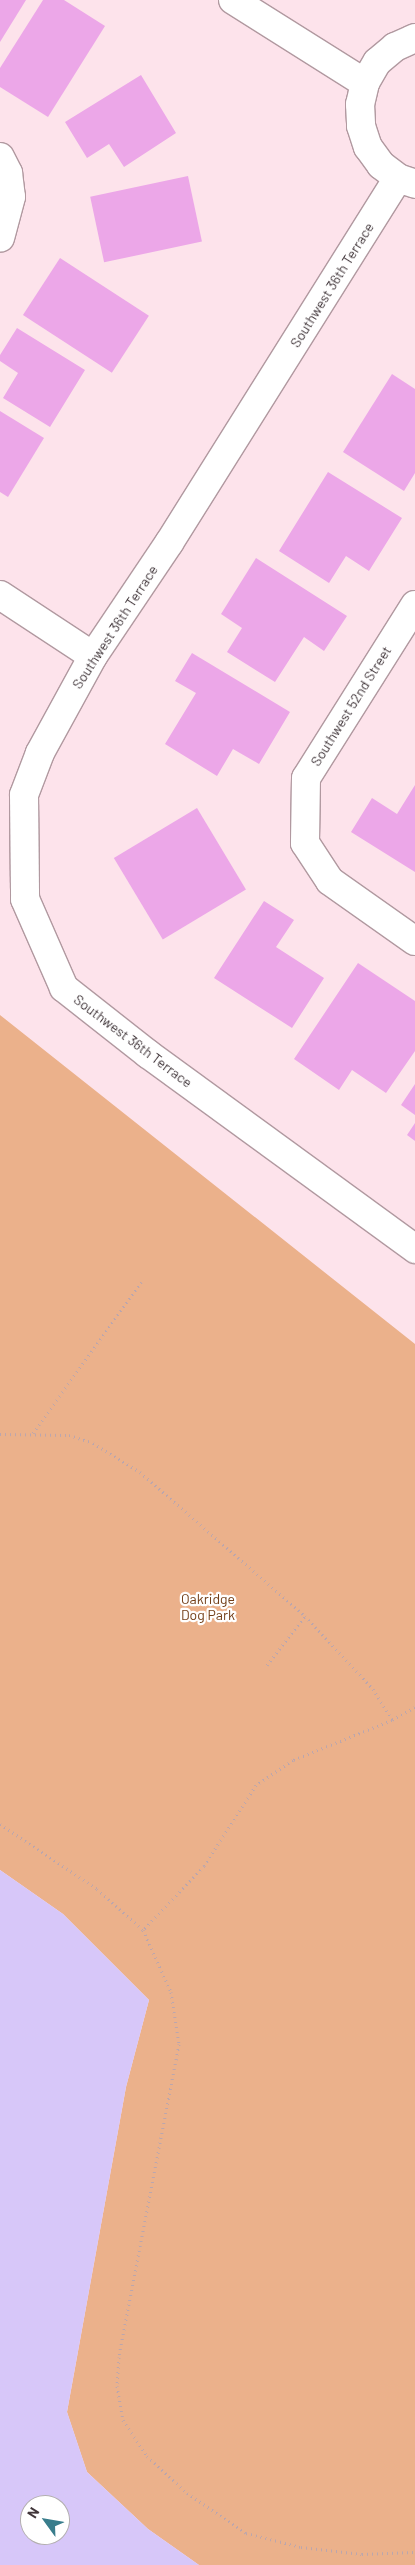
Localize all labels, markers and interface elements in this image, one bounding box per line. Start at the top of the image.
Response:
street label: Southwest 36th Terrace [287,220,377,350]
street label: Southwest 36th Terrace [69,562,161,692]
street label: Southwest 52nd Street [307,643,395,769]
street label: Southwest 36th Terrace [70,991,196,1091]
park label: Oakridge Dog Park [181,1591,235,1624]
north arrow [20,2495,70,2545]
text: N [23,2504,42,2521]

